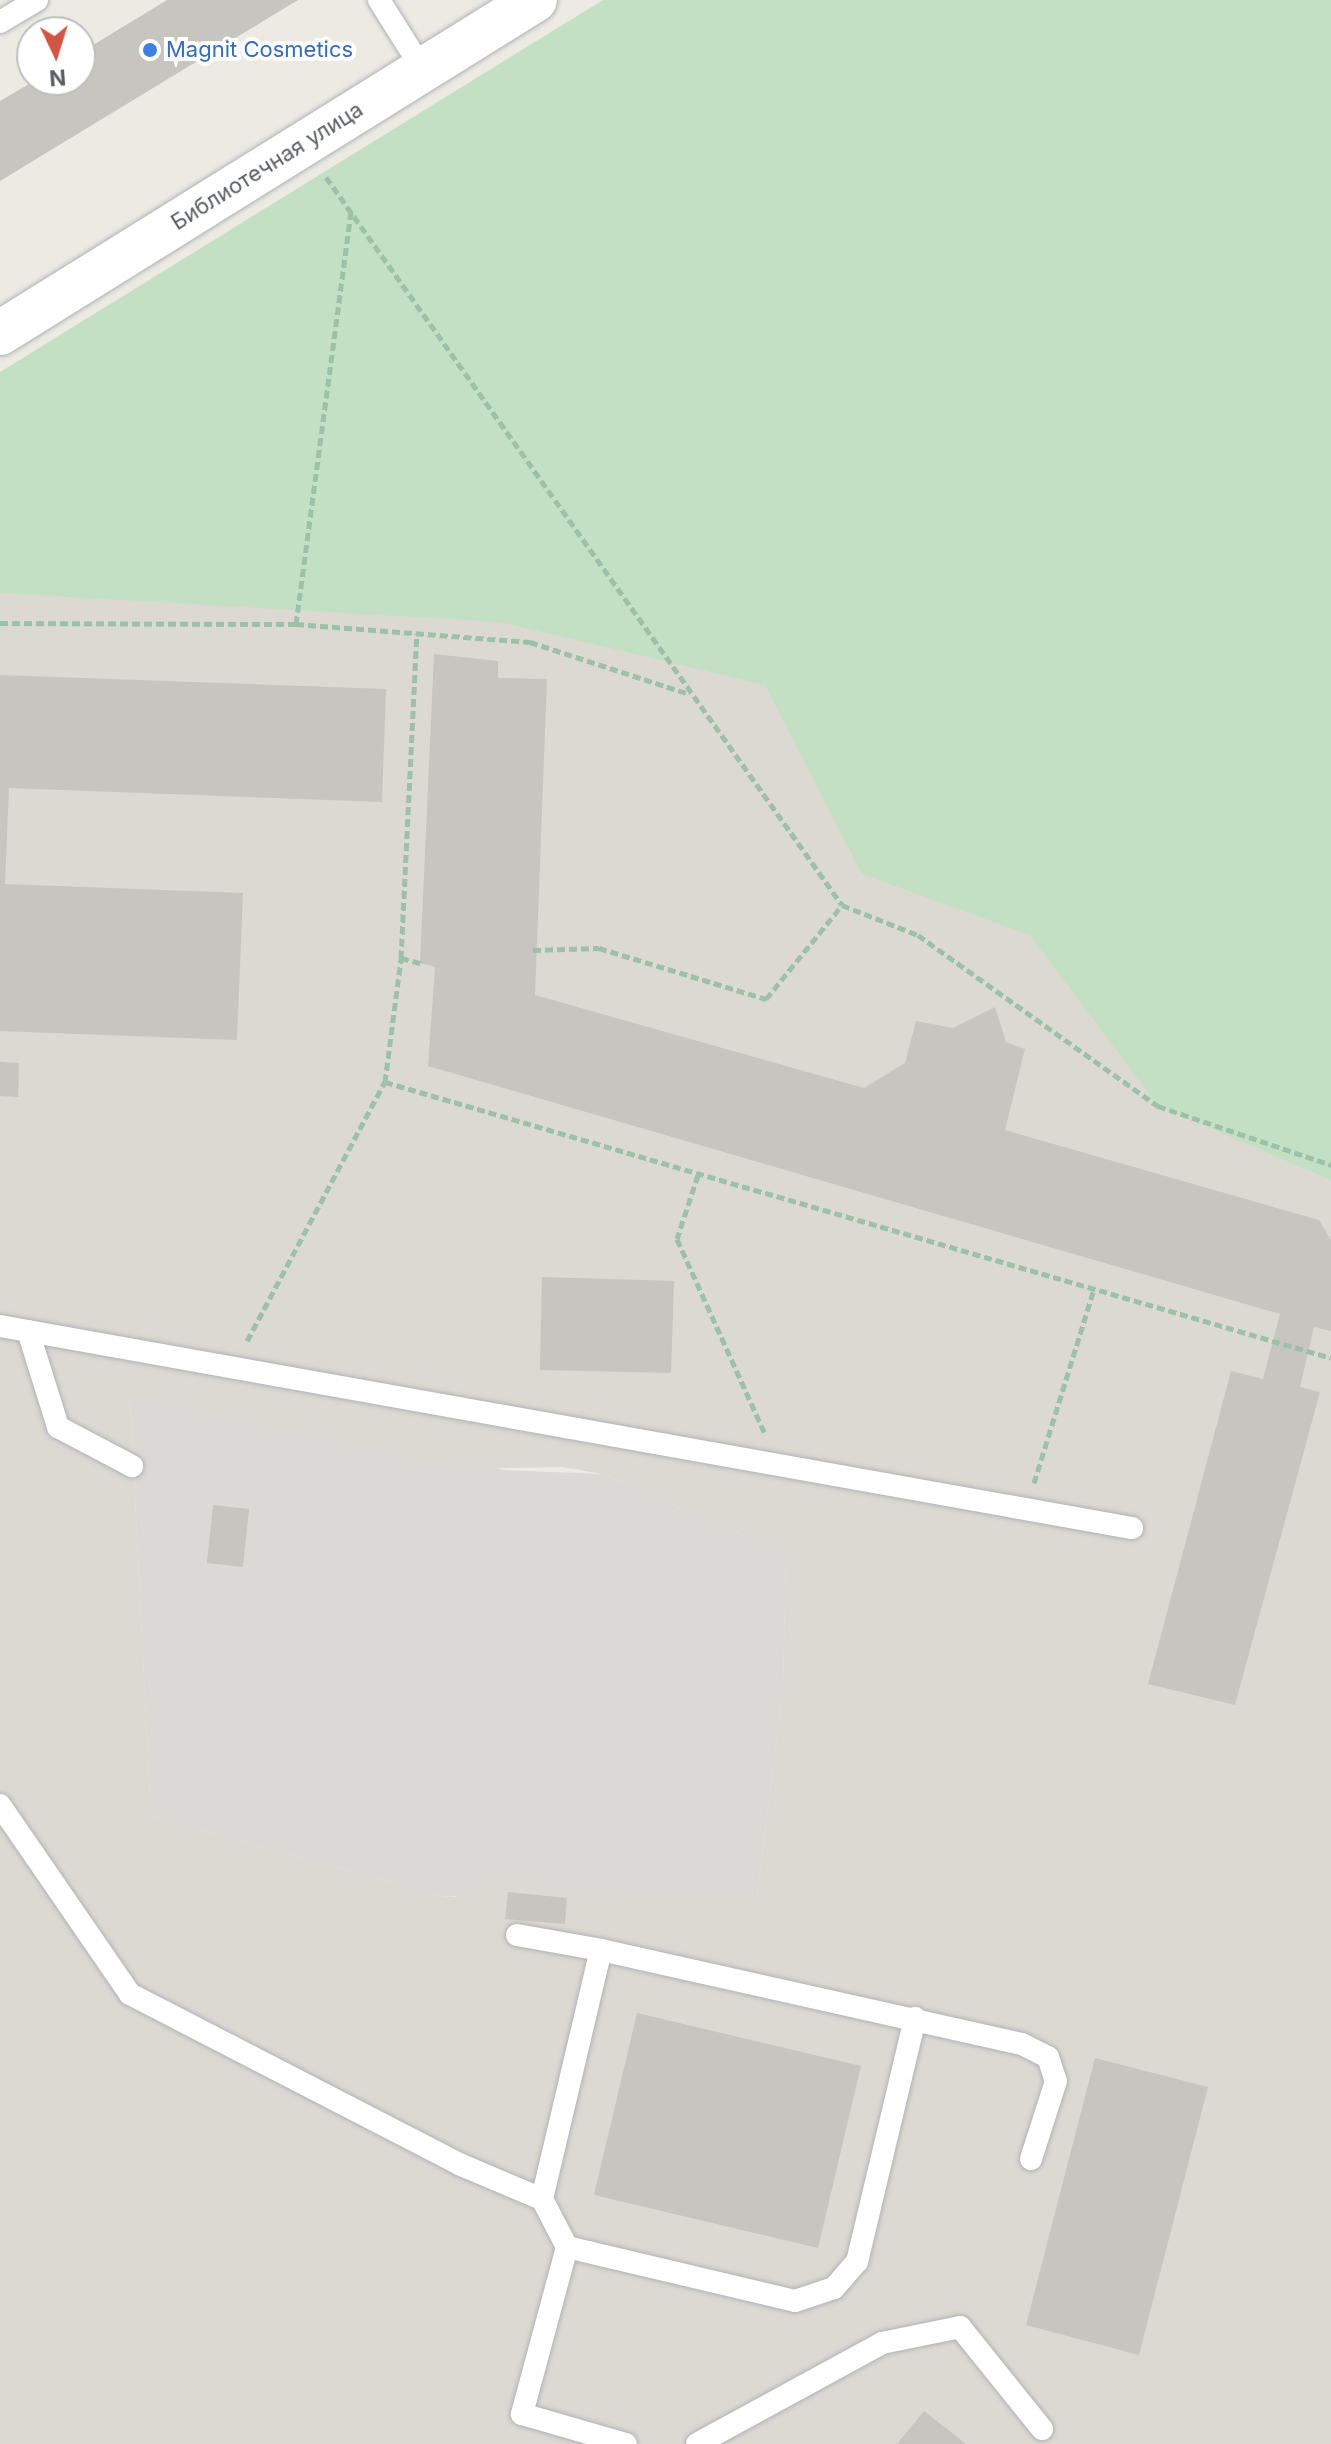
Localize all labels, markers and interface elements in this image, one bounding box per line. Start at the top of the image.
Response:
north arrow [16,16,96,96]
place label: Magnit Cosmetics [166,37,353,63]
marker: Magnit Cosmetics [141,41,159,59]
text: N [48,64,67,92]
street label: Библиотечная улица [166,96,368,236]

